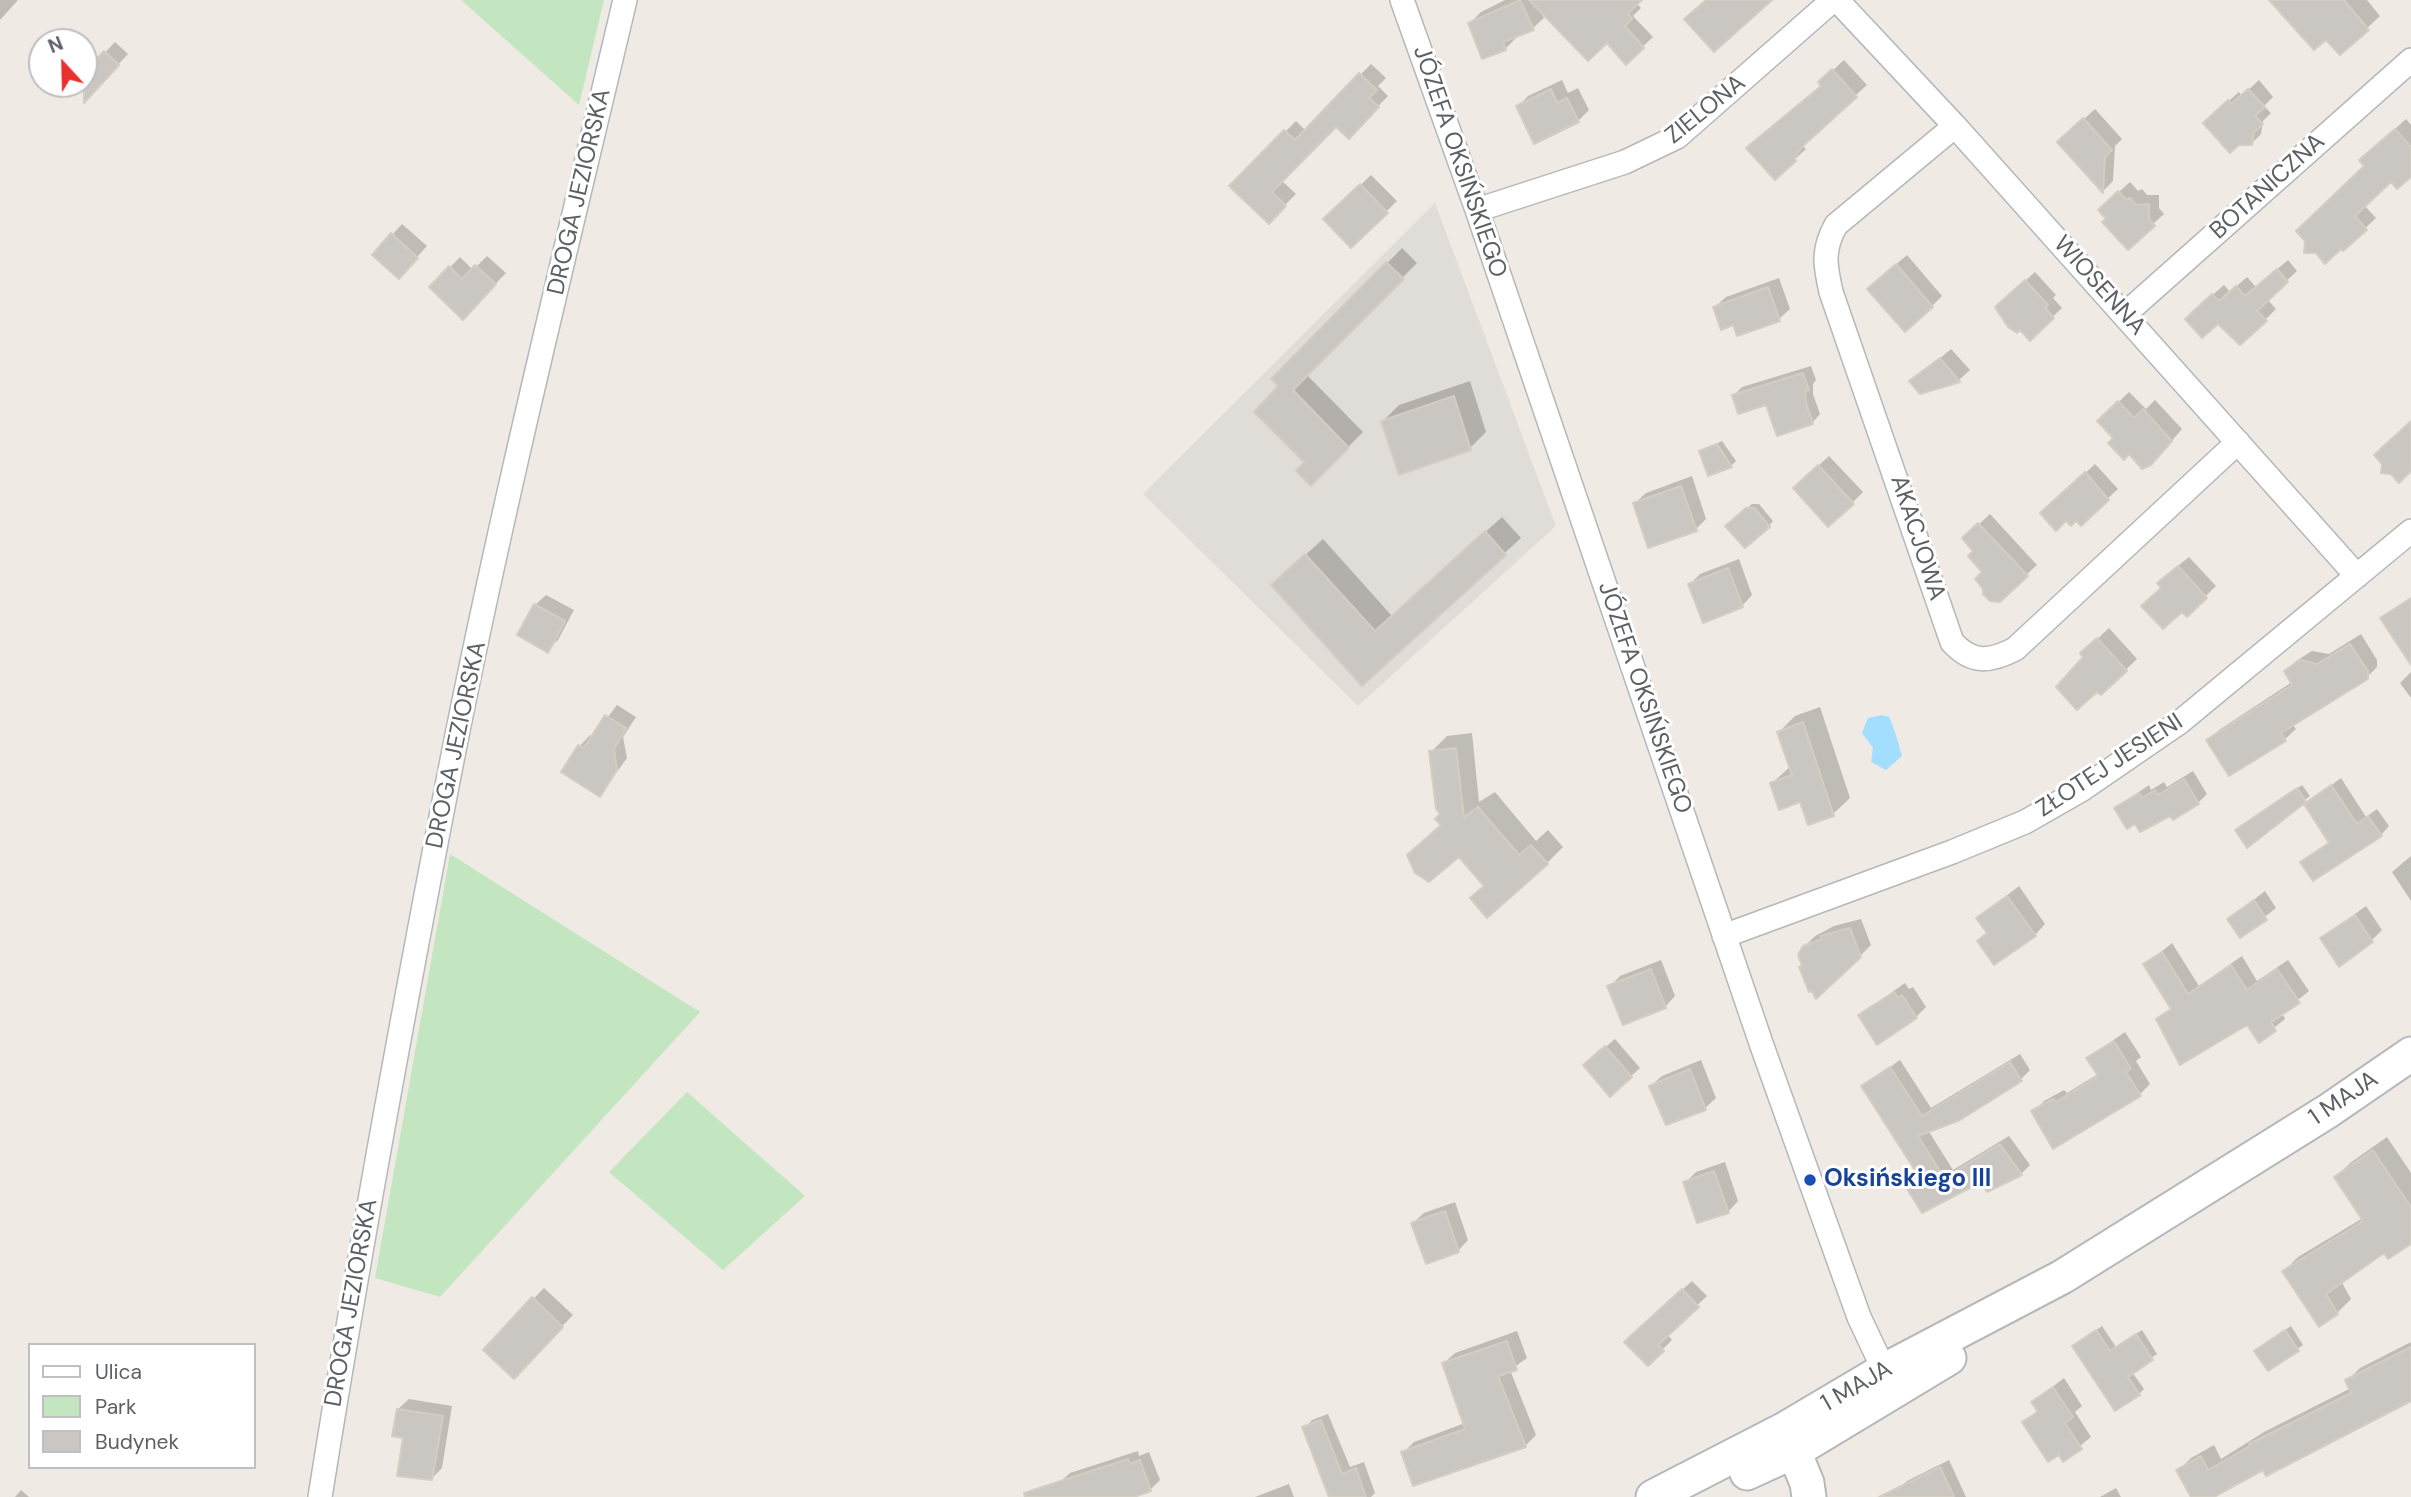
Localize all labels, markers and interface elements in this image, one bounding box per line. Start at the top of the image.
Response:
north arrow [28,28,98,98]
text: N [45,31,67,59]
street label: JÓZEFA OKSIŃSKIEGO [1406,42,1512,282]
street label: ZIELONA [1660,69,1752,151]
street label: DROGA JEZIORSKA [542,86,618,298]
street label: BOTANICZNA [2205,128,2331,246]
street label: WIOSENNA [2047,230,2151,342]
street label: AKACJOWA [1883,472,1951,604]
street label: JÓZEFA OKSIŃSKIEGO [1591,578,1697,818]
street label: DROGA JEZIORSKA [421,639,493,851]
street label: ZŁOTEJ JESIENI [2031,708,2189,824]
street label: 1 MAJA [2304,1065,2384,1133]
place label: Oksińskiego III [1824,1166,1991,1194]
marker: Oksińskiego III [1802,1172,1818,1188]
street label: DROGA JEZIORSKA [320,1197,384,1409]
legend [28,1343,256,1469]
street label: 1 MAJA [1816,1355,1898,1419]
text: Ulica [95,1358,142,1386]
text: Park [95,1393,136,1421]
text: Budynek [95,1428,179,1456]

